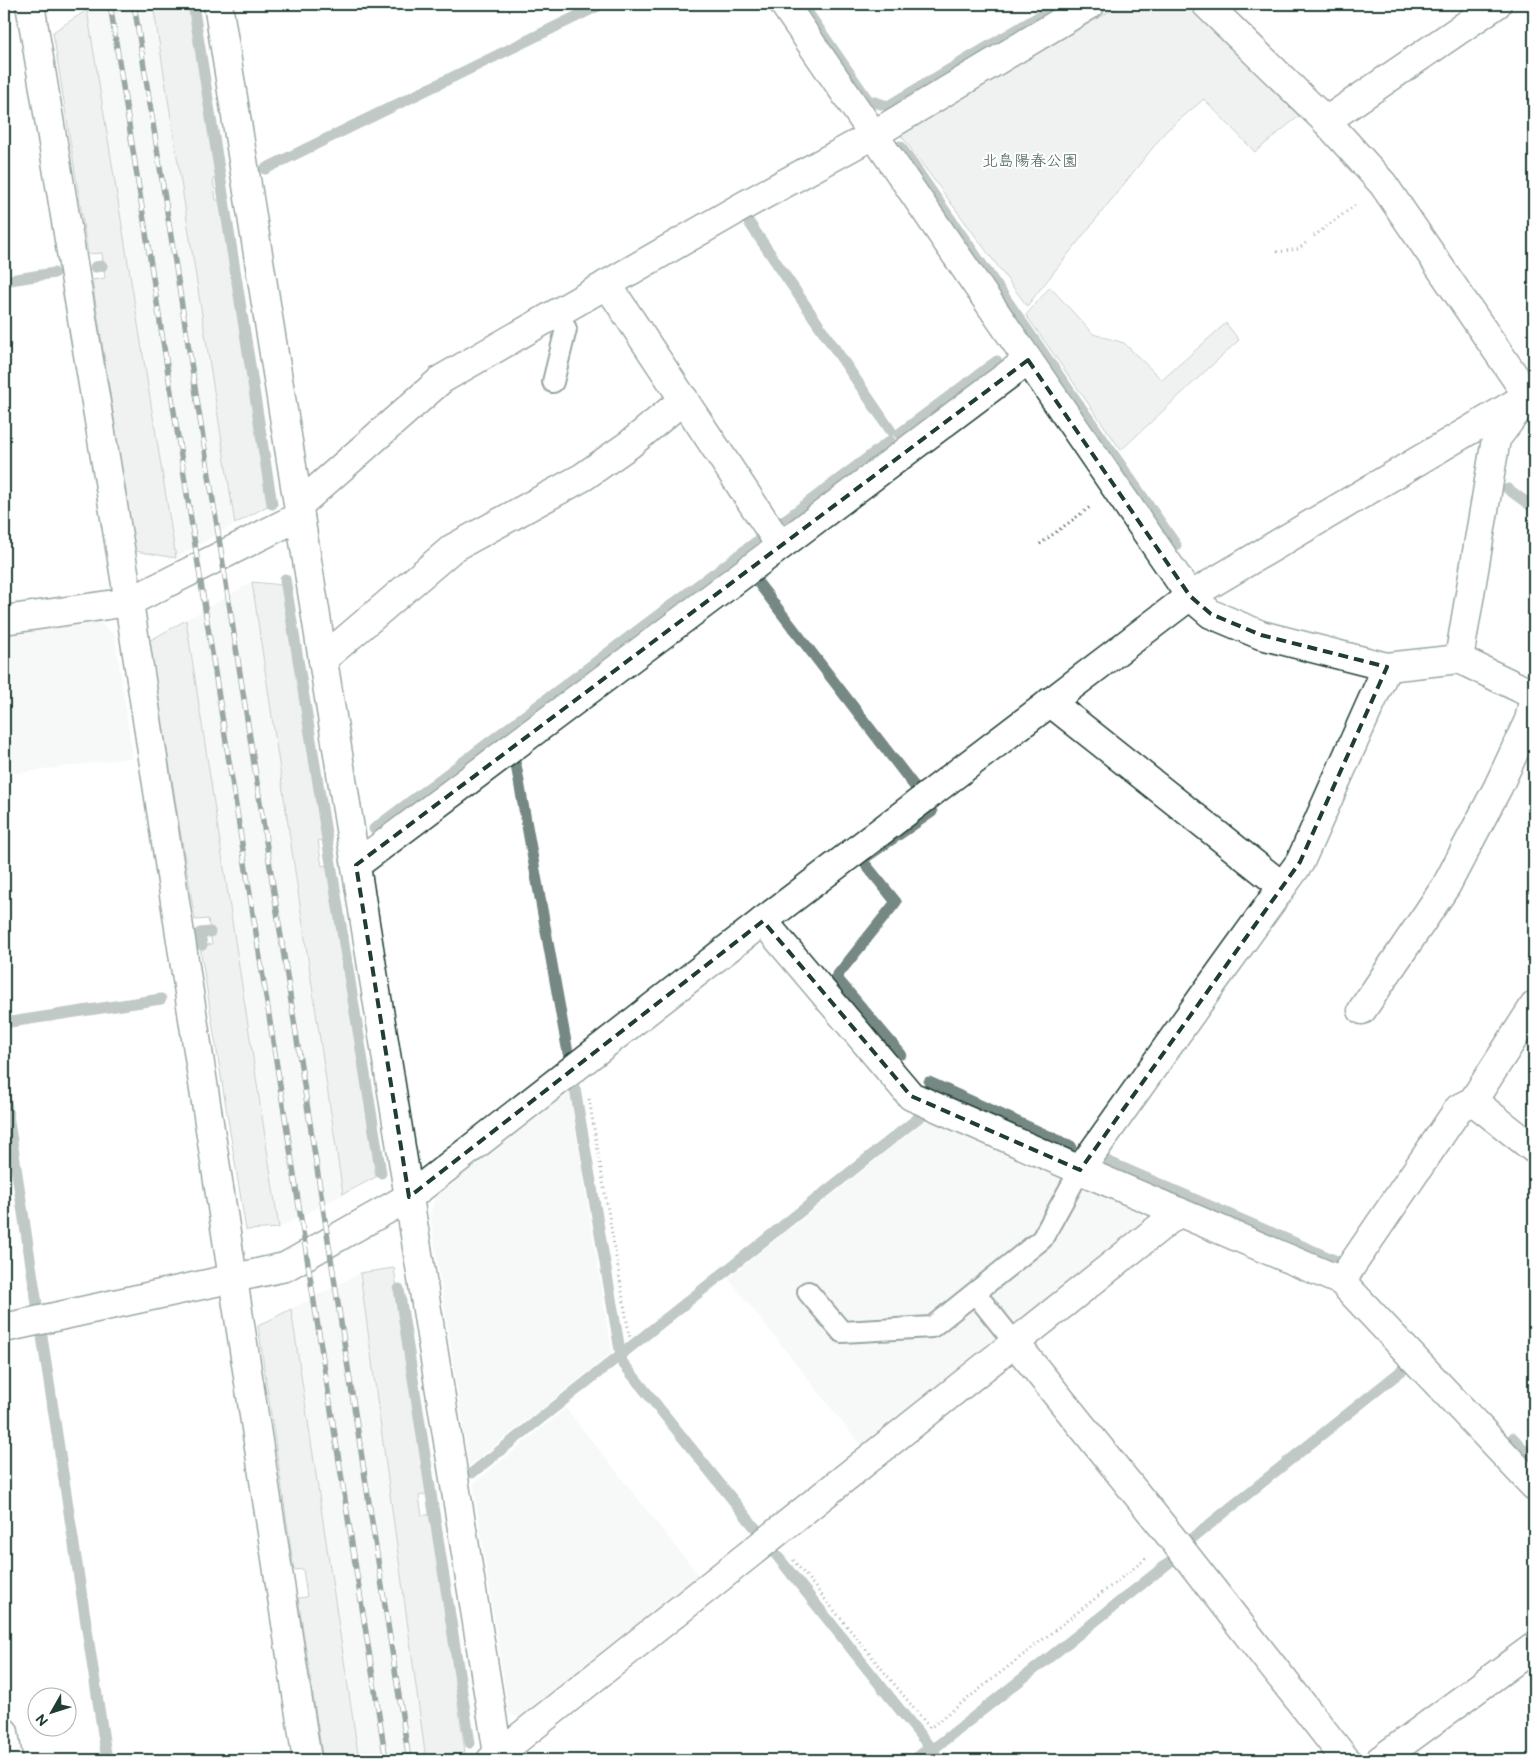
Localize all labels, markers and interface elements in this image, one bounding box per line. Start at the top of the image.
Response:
park label: 北島陽春公園 [982,152,1078,171]
north arrow [28,1686,78,1736]
text: N [32,1710,52,1729]

